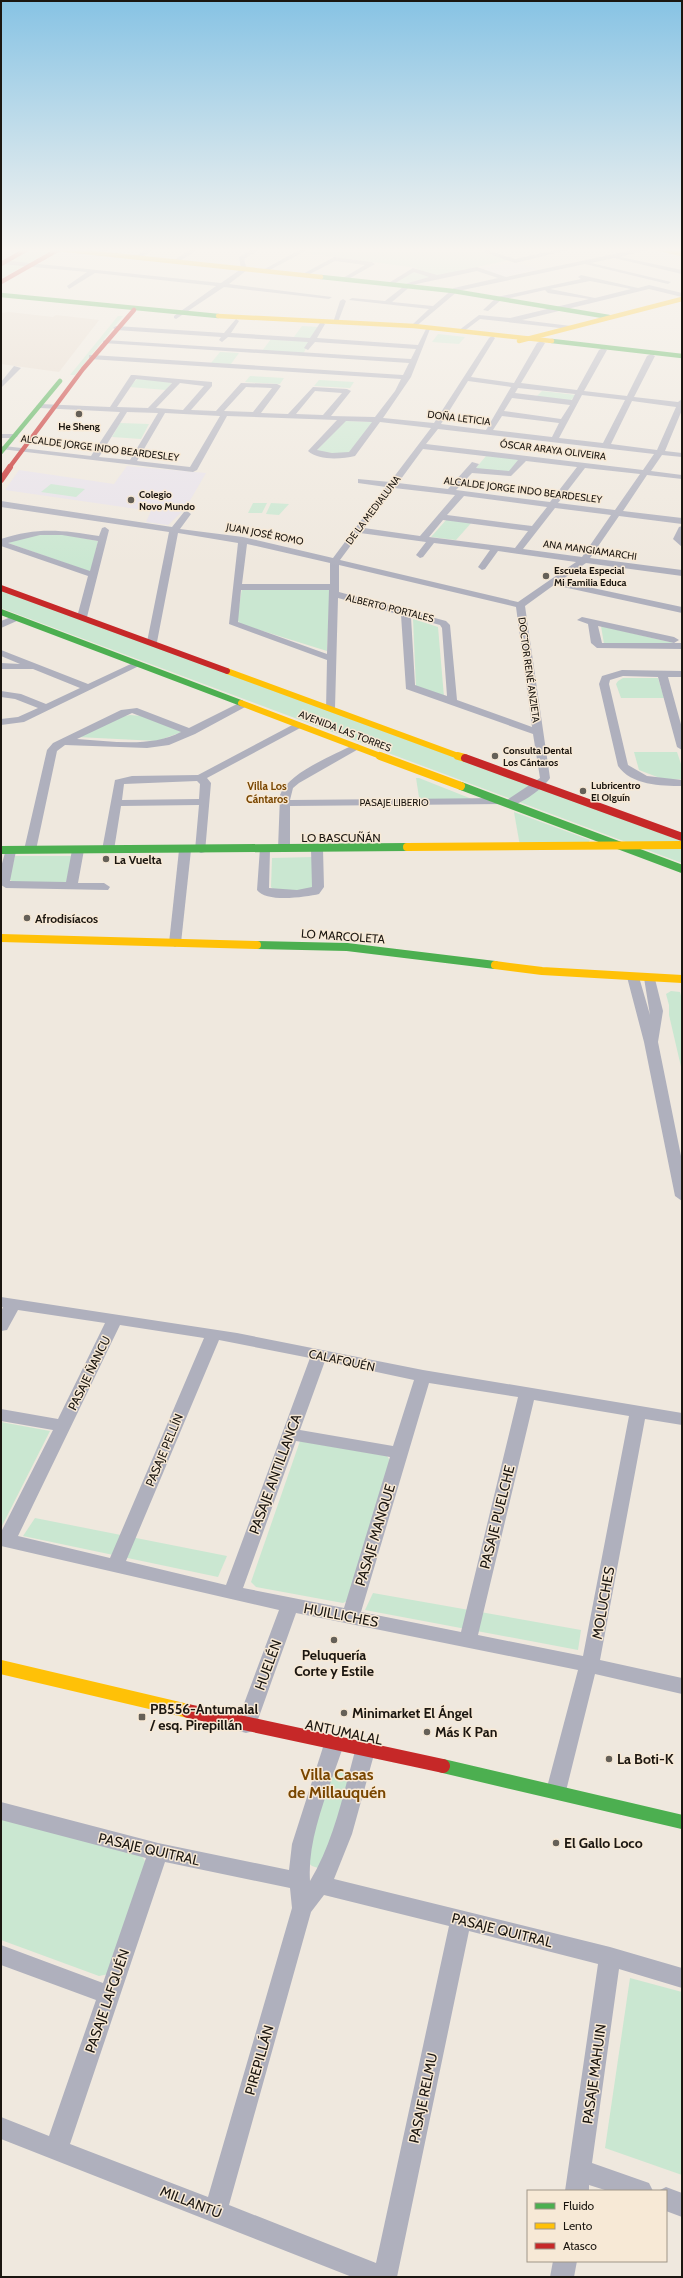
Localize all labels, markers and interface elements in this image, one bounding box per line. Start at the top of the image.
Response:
street label: DOÑA LETICIA [427,408,492,428]
marker: He Sheng [74,409,84,419]
place label: He Sheng [58,420,100,433]
street label: ALCALDE JORGE INDO BEARDESLEY [20,432,180,464]
street label: ÓSCAR ARAYA OLIVEIRA [499,437,608,463]
street label: DE LA MEDIALUNA [343,472,404,547]
street label: ALCALDE JORGE INDO BEARDESLEY [443,474,603,506]
place label: Colegio Novo Mundo [139,488,195,513]
marker: Colegio Novo Mundo [126,495,136,505]
street label: JUAN JOSÉ ROMO [224,520,305,548]
street label: ANA MANGIAMARCHI [542,537,638,563]
place label: Escuela Especial Mi Familia Educa [554,564,626,589]
marker: Escuela Especial Mi Familia Educa [541,571,551,581]
street label: ALBERTO PORTALES [345,591,436,625]
street label: DOCTOR RENÉ ANZIETA [515,616,543,724]
street label: AVENIDA LAS TORRES [297,707,393,755]
place label: Consulta Dental Los Cántaros [503,744,572,769]
marker: Consulta Dental Los Cántaros [490,751,500,761]
district label: Villa Los Cántaros [246,779,288,806]
place label: Lubricentro El Olguín [591,779,641,804]
marker: Lubricentro El Olguín [578,786,588,796]
street label: PASAJE LIBERIO [359,796,429,809]
street label: LO BASCUÑÁN [301,830,381,845]
place label: La Vuelta [114,852,162,867]
marker: La Vuelta [101,854,111,864]
place label: Afrodisíacos [35,911,98,926]
marker: Afrodisíacos [22,913,32,923]
street label: LO MARCOLETA [300,926,386,946]
street label: PASAJE ÑANCU [65,1333,113,1413]
street label: CALAFQUÉN [307,1346,377,1374]
street label: PASAJE PELLÍN [142,1411,186,1489]
street label: PASAJE ANTILLANCA [245,1411,305,1537]
street label: PASAJE PUELCHE [475,1463,519,1571]
street label: PASAJE MANQUE [351,1482,399,1588]
street label: MOLUCHES [588,1565,618,1641]
street label: HUILLICHES [302,1599,380,1631]
marker: Peluquería Corte y Estile [329,1635,339,1645]
street label: HUELÉN [251,1637,285,1693]
place label: Peluquería Corte y Estile [294,1646,374,1680]
place label: PB556-Antumalal / esq. Pirepillán [149,1700,259,1734]
place label: Minimarket El Ángel [352,1704,473,1722]
marker: Minimarket El Ángel [339,1708,349,1718]
marker: PB556-Antumalal / esq. Pirepillán [137,1712,147,1722]
street label: ANTUMALAL [304,1715,384,1749]
place label: Más K Pan [435,1723,497,1741]
marker: Más K Pan [422,1727,432,1737]
place label: La Boti-K [617,1750,674,1768]
marker: La Boti-K [604,1754,614,1764]
district label: Villa Casas de Millauquén [288,1765,386,1802]
street label: PASAJE QUITRAL [97,1829,201,1869]
place label: El Gallo Loco [564,1834,643,1852]
marker: El Gallo Loco [551,1838,561,1848]
street label: PASAJE QUITRAL [450,1909,554,1951]
street label: PASAJE LAFQUÉN [81,1947,133,2055]
street label: PIREPILLÁN [240,2023,278,2097]
street label: PASAJE MAHUIN [578,2023,610,2125]
street label: PASAJE RELMU [405,2051,441,2145]
street label: MILLANTÚ [157,2182,225,2222]
legend [527,2190,667,2262]
text: Fluido [563,2198,595,2213]
text: Lento [563,2218,593,2233]
text: Atasco [563,2238,597,2253]

